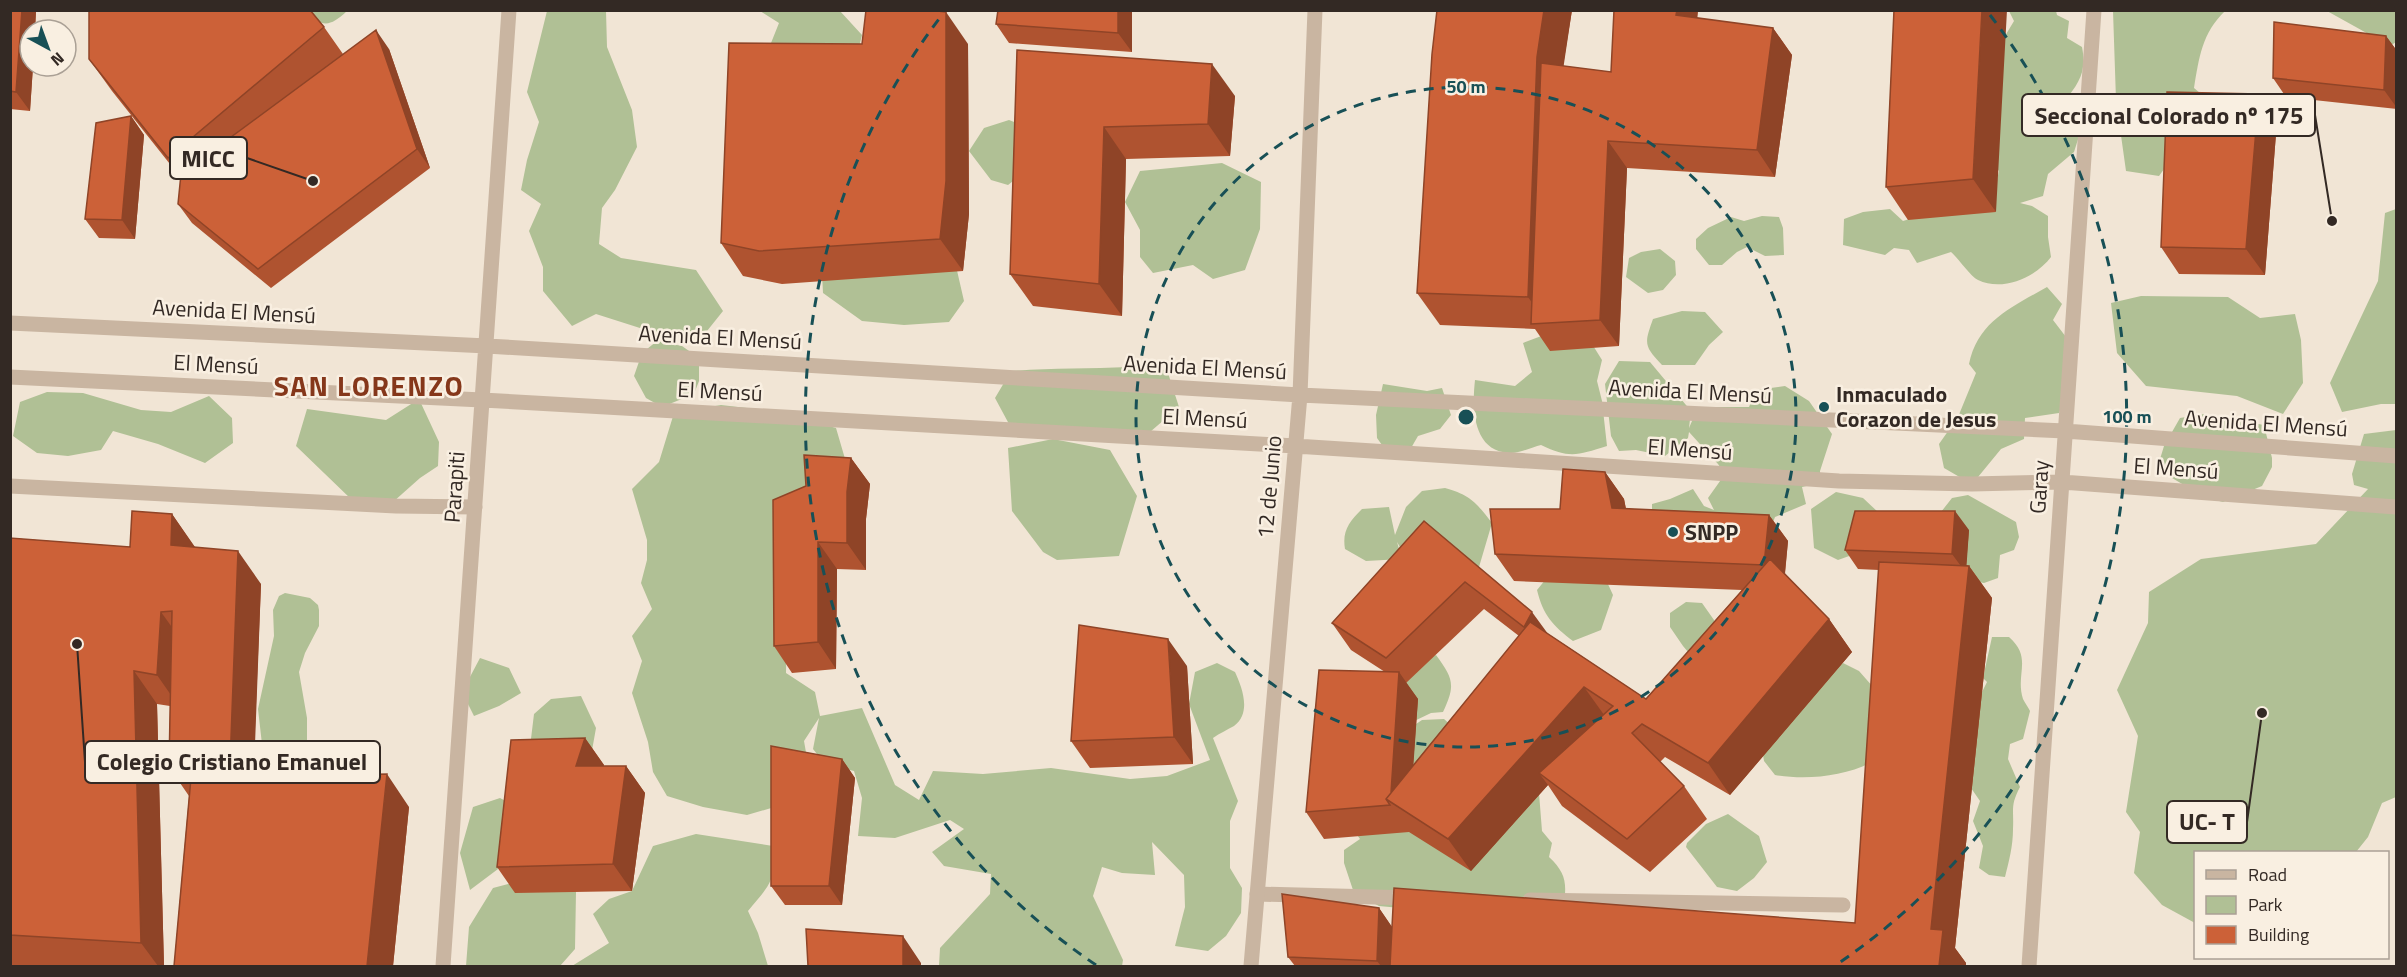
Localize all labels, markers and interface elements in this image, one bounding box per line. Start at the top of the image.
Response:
north arrow [18,18,78,78]
text: N [46,47,70,72]
text: 50 m [1446,73,1486,100]
callout: Seccional Colorado nº 175 [2022,94,2315,136]
text: Seccional Colorado nº 175 [2034,97,2304,133]
callout: MICC [170,137,247,179]
text: MICC [181,140,235,176]
street label: Avenida El Mensú [151,290,317,332]
street label: Avenida El Mensú [637,316,803,358]
street label: El Mensú [173,345,259,383]
street label: Avenida El Mensú [1122,346,1288,388]
district label: SAN LORENZO [274,364,464,407]
street label: Avenida El Mensú [1607,370,1773,412]
street label: El Mensú [677,372,763,410]
place label: Inmaculado Corazon de Jesus [1836,377,1996,436]
street label: El Mensú [1162,399,1248,437]
marker: Inmaculado Corazon de Jesus [1817,400,1831,414]
street label: Avenida El Mensú [2183,400,2349,446]
text: 100 m [2102,403,2152,430]
centre of rings [1456,407,1476,427]
street label: El Mensú [1646,429,1734,469]
street label: 12 de Junio [1248,434,1290,540]
street label: El Mensú [2132,448,2220,488]
street label: Parapiti [435,450,473,524]
street label: Garay [2020,459,2058,515]
place label: SNPP [1685,515,1738,549]
marker: SNPP [1666,525,1680,539]
callout: Colegio Cristiano Emanuel [85,741,380,783]
text: Colegio Cristiano Emanuel [97,743,367,779]
callout: UC- T [2167,801,2247,843]
text: UC- T [2179,803,2235,839]
legend [2194,851,2389,959]
text: Road [2248,861,2287,888]
text: Park [2248,891,2283,918]
text: Building [2248,921,2309,948]

